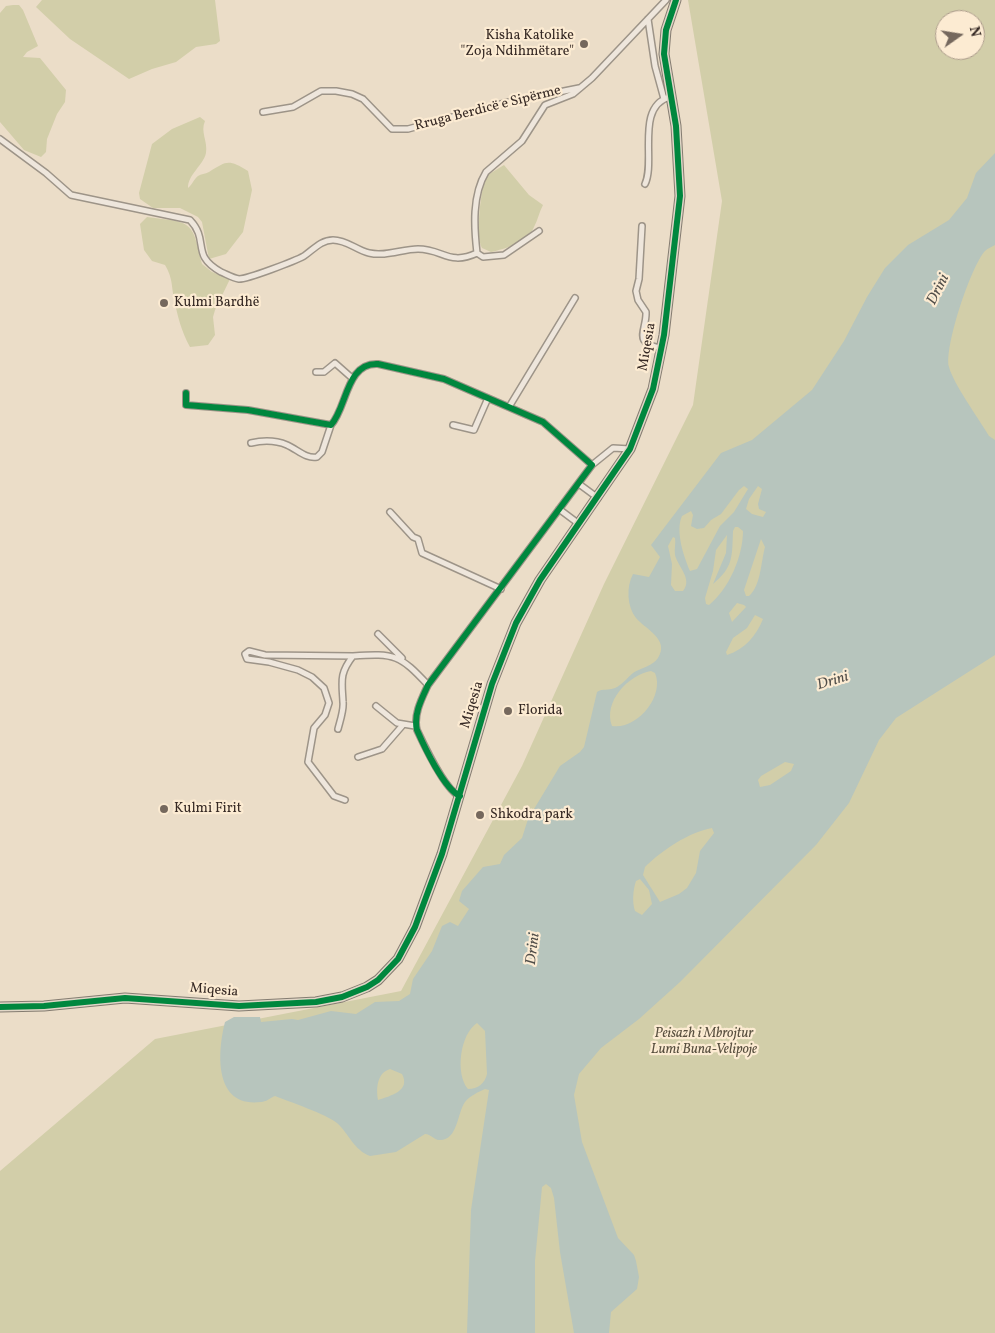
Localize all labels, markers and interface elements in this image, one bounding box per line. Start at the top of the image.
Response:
north arrow [935,10,985,60]
text: N [964,25,985,39]
place label: Kisha Katolike "Zoja Ndihmëtare" [460,28,574,60]
marker: Kisha Katolike "Zoja Ndihmëtare" [578,38,590,50]
street label: Rruga Berdicë e Sipërme [413,83,563,135]
water label: Drini [924,272,954,308]
place label: Kulmi Bardhë [174,295,259,311]
marker: Kulmi Bardhë [158,297,170,309]
street label: Miqesia [635,322,661,372]
water label: Drini [815,669,851,695]
street label: Miqesia [458,679,488,731]
place label: Florida [518,703,562,719]
marker: Florida [502,705,514,717]
place label: Kulmi Firit [174,801,242,817]
marker: Kulmi Firit [158,803,170,815]
place label: Shkodra park [490,807,573,823]
marker: Shkodra park [474,809,486,821]
water label: Drini [523,932,545,966]
street label: Miqesia [189,981,239,1001]
park label: Peisazh i Mbrojtur Lumi Buna-Velipoje [651,1026,757,1058]

